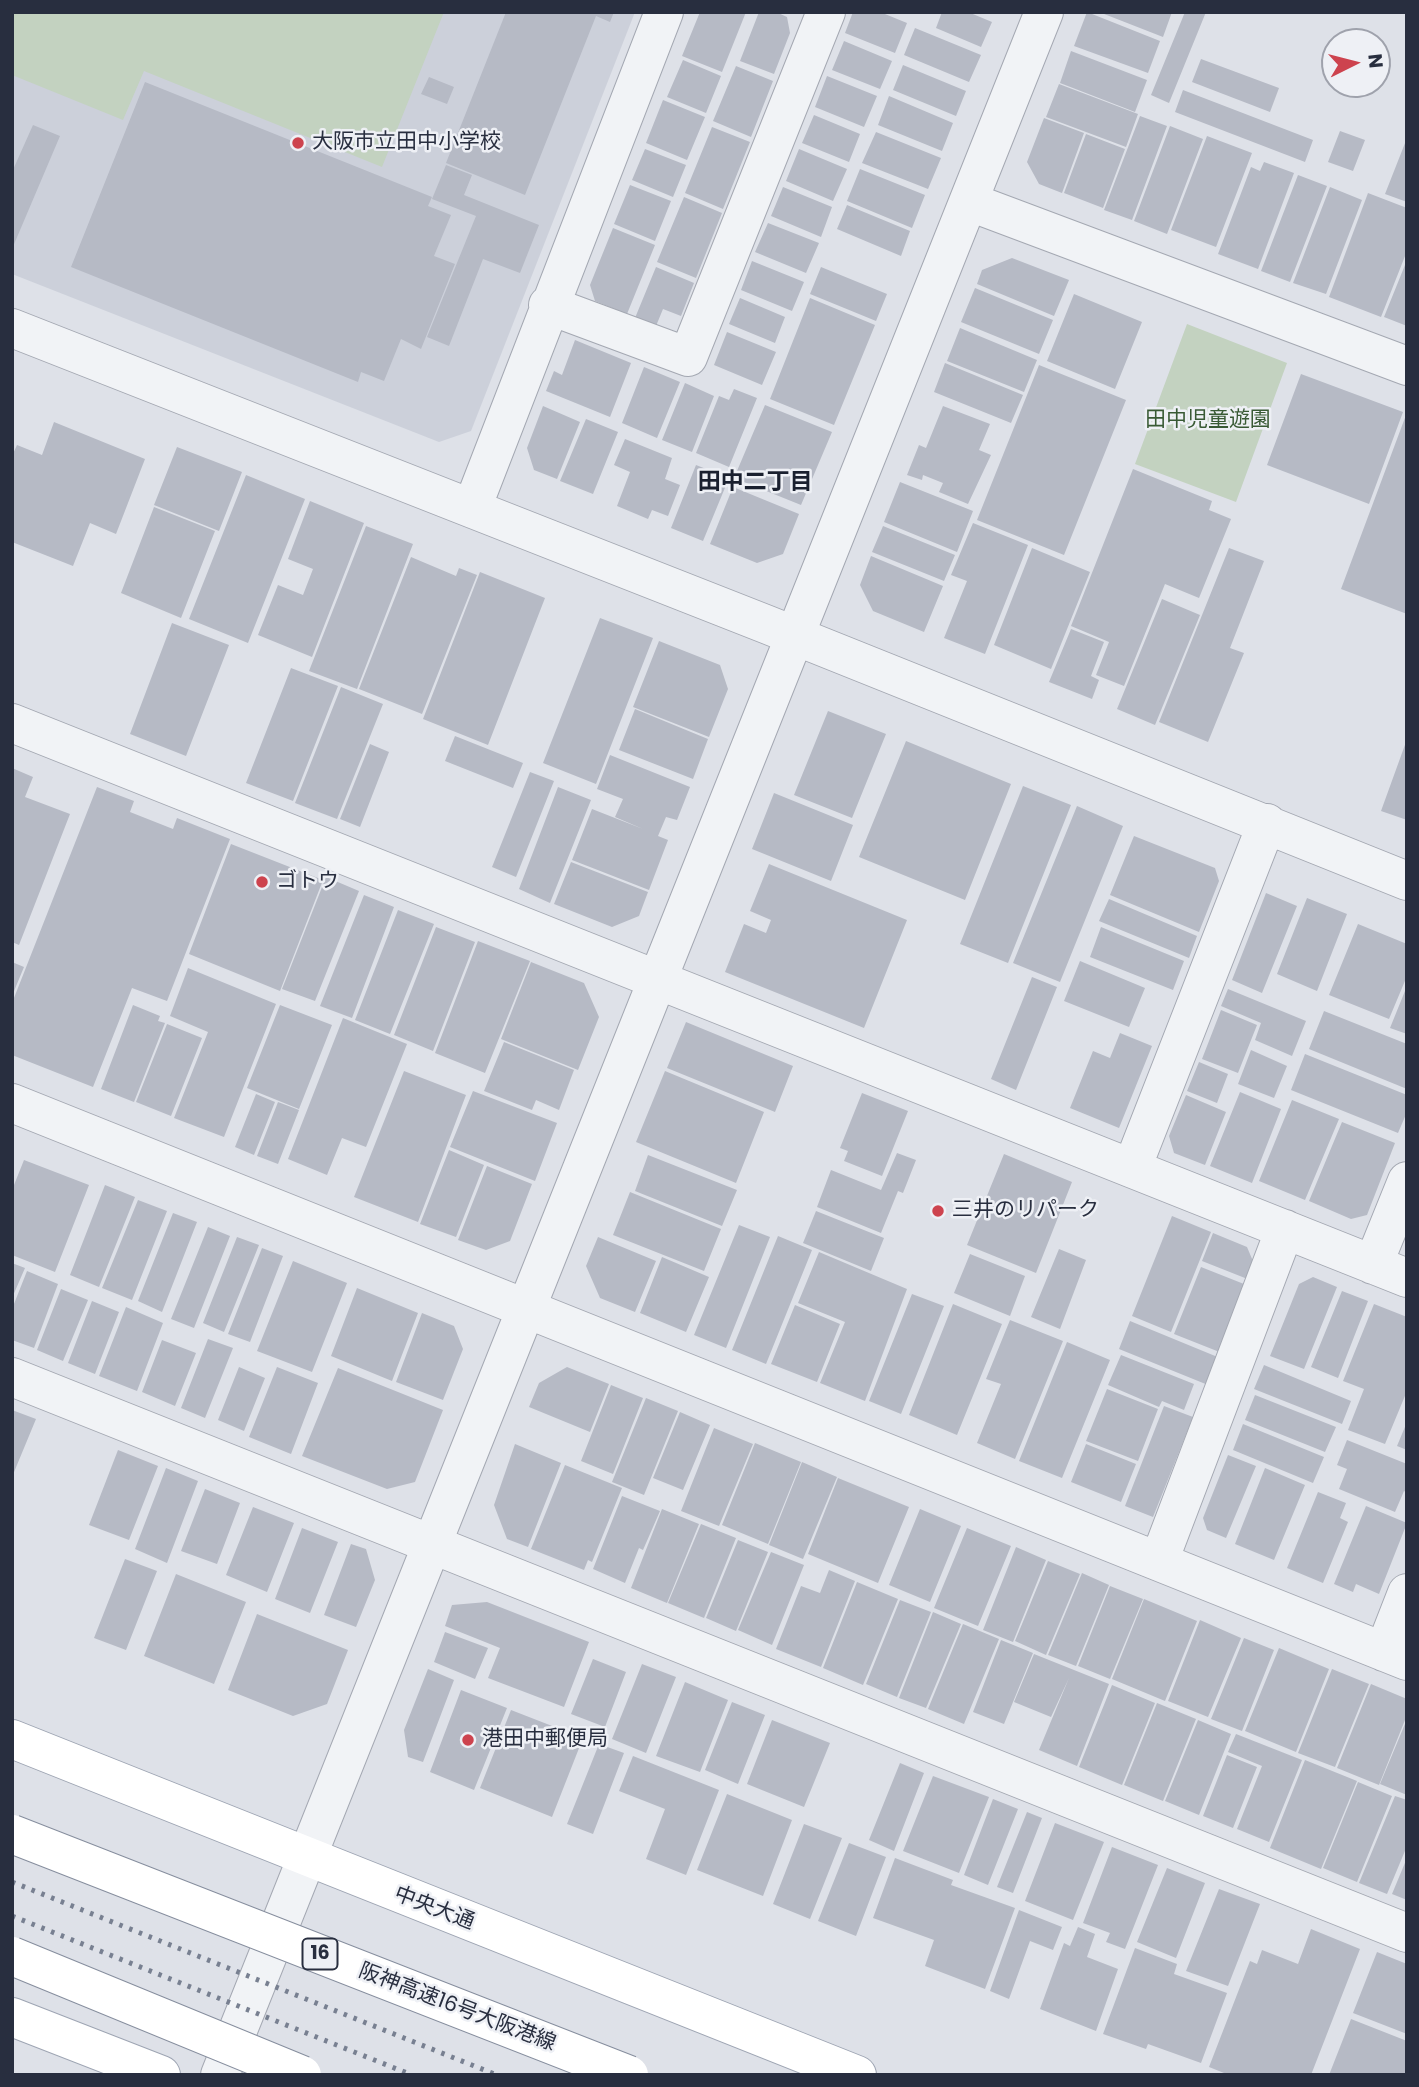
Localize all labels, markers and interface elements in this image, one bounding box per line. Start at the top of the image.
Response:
north arrow [1321,28,1391,98]
text: N [1361,52,1390,69]
place label: 大阪市立田中小学校 [312,130,501,156]
marker: 大阪市立田中小学校 [290,135,306,151]
park label: 田中児童遊園 [1145,408,1271,434]
district label: 田中二丁目 [698,469,812,497]
place label: ゴトウ [276,869,339,895]
marker: ゴトウ [254,874,270,890]
place label: 三井のリパーク [952,1198,1099,1224]
marker: 三井のリパーク [930,1203,946,1219]
place label: 港田中郵便局 [482,1727,608,1753]
marker: 港田中郵便局 [460,1732,476,1748]
street label: 中央大通 [390,1882,478,1936]
road number: 16 [302,1938,338,1970]
street label: 阪神高速16号大阪港線 [355,1959,559,2057]

